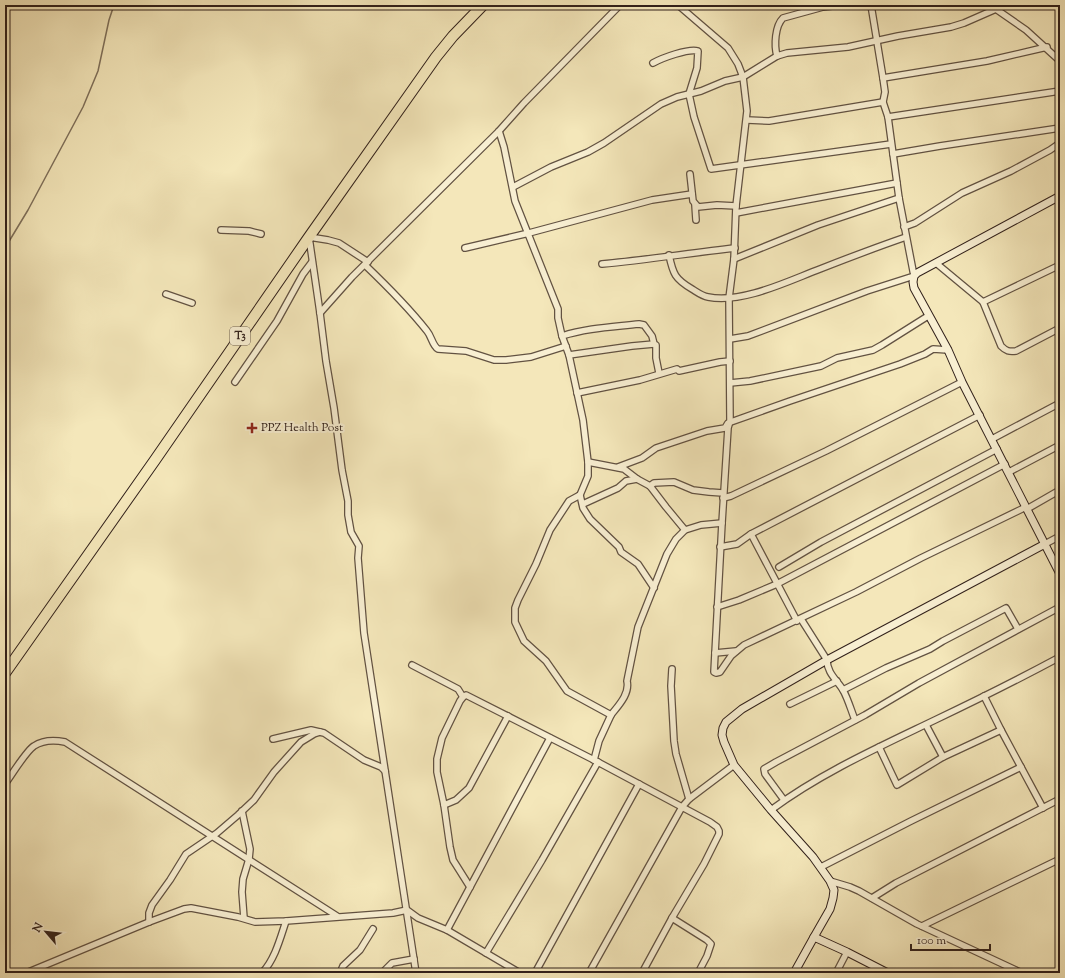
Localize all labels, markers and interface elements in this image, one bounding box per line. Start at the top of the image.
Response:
road number: T3 [230,327,250,345]
place label: PPZ Health Post [261,419,343,437]
marker: PPZ Health Post [246,422,258,434]
north arrow [26,912,66,952]
text: N [28,920,47,936]
scale bar [911,926,990,952]
text: 100 m [917,932,946,950]

